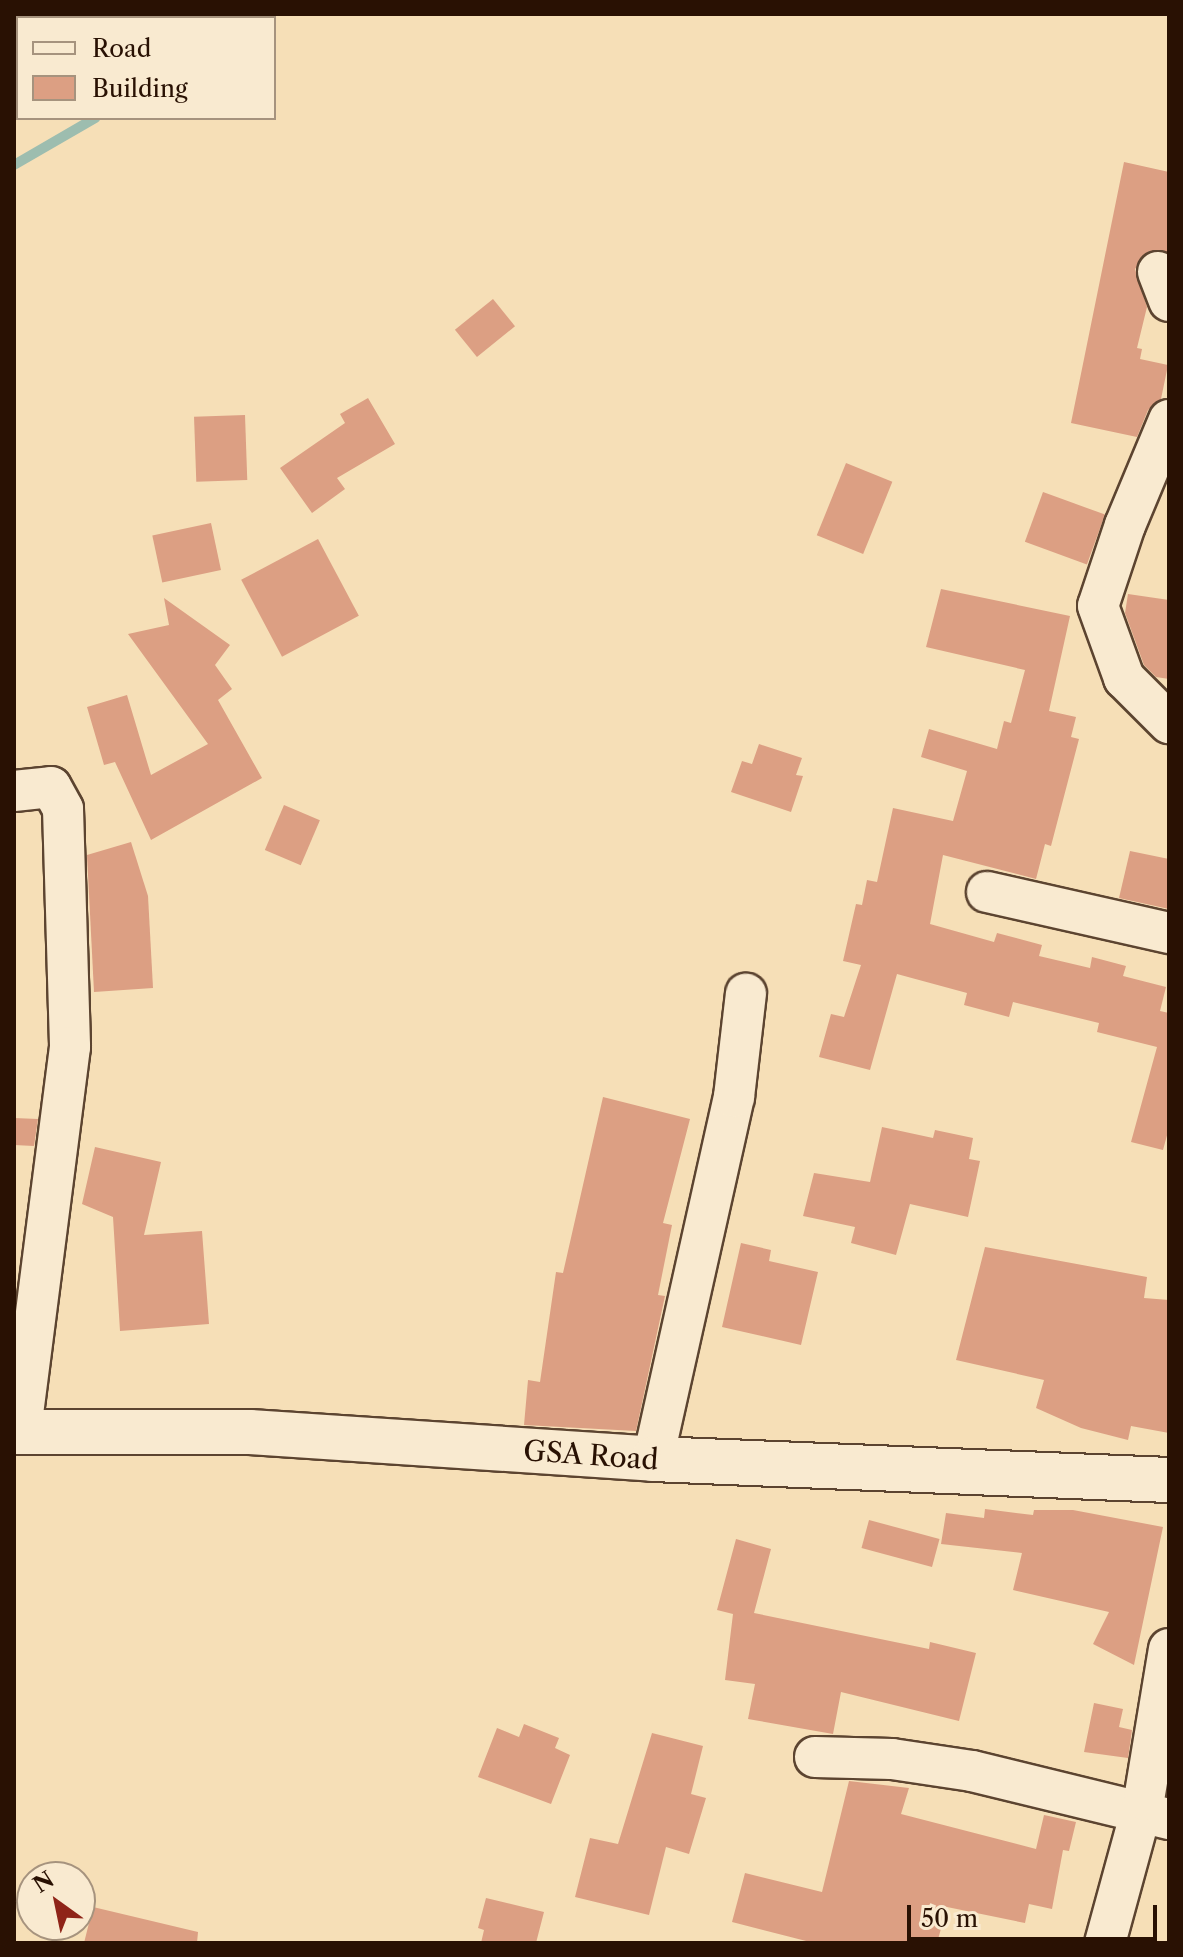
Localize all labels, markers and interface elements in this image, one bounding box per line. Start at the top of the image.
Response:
legend [16,16,276,120]
text: Road [92,34,151,63]
text: Building [92,74,188,103]
street label: GSA Road [522,1433,660,1477]
north arrow [16,1861,96,1941]
text: N [28,1866,59,1899]
scale bar [911,1889,1161,1939]
text: 50 m [921,1904,978,1933]

